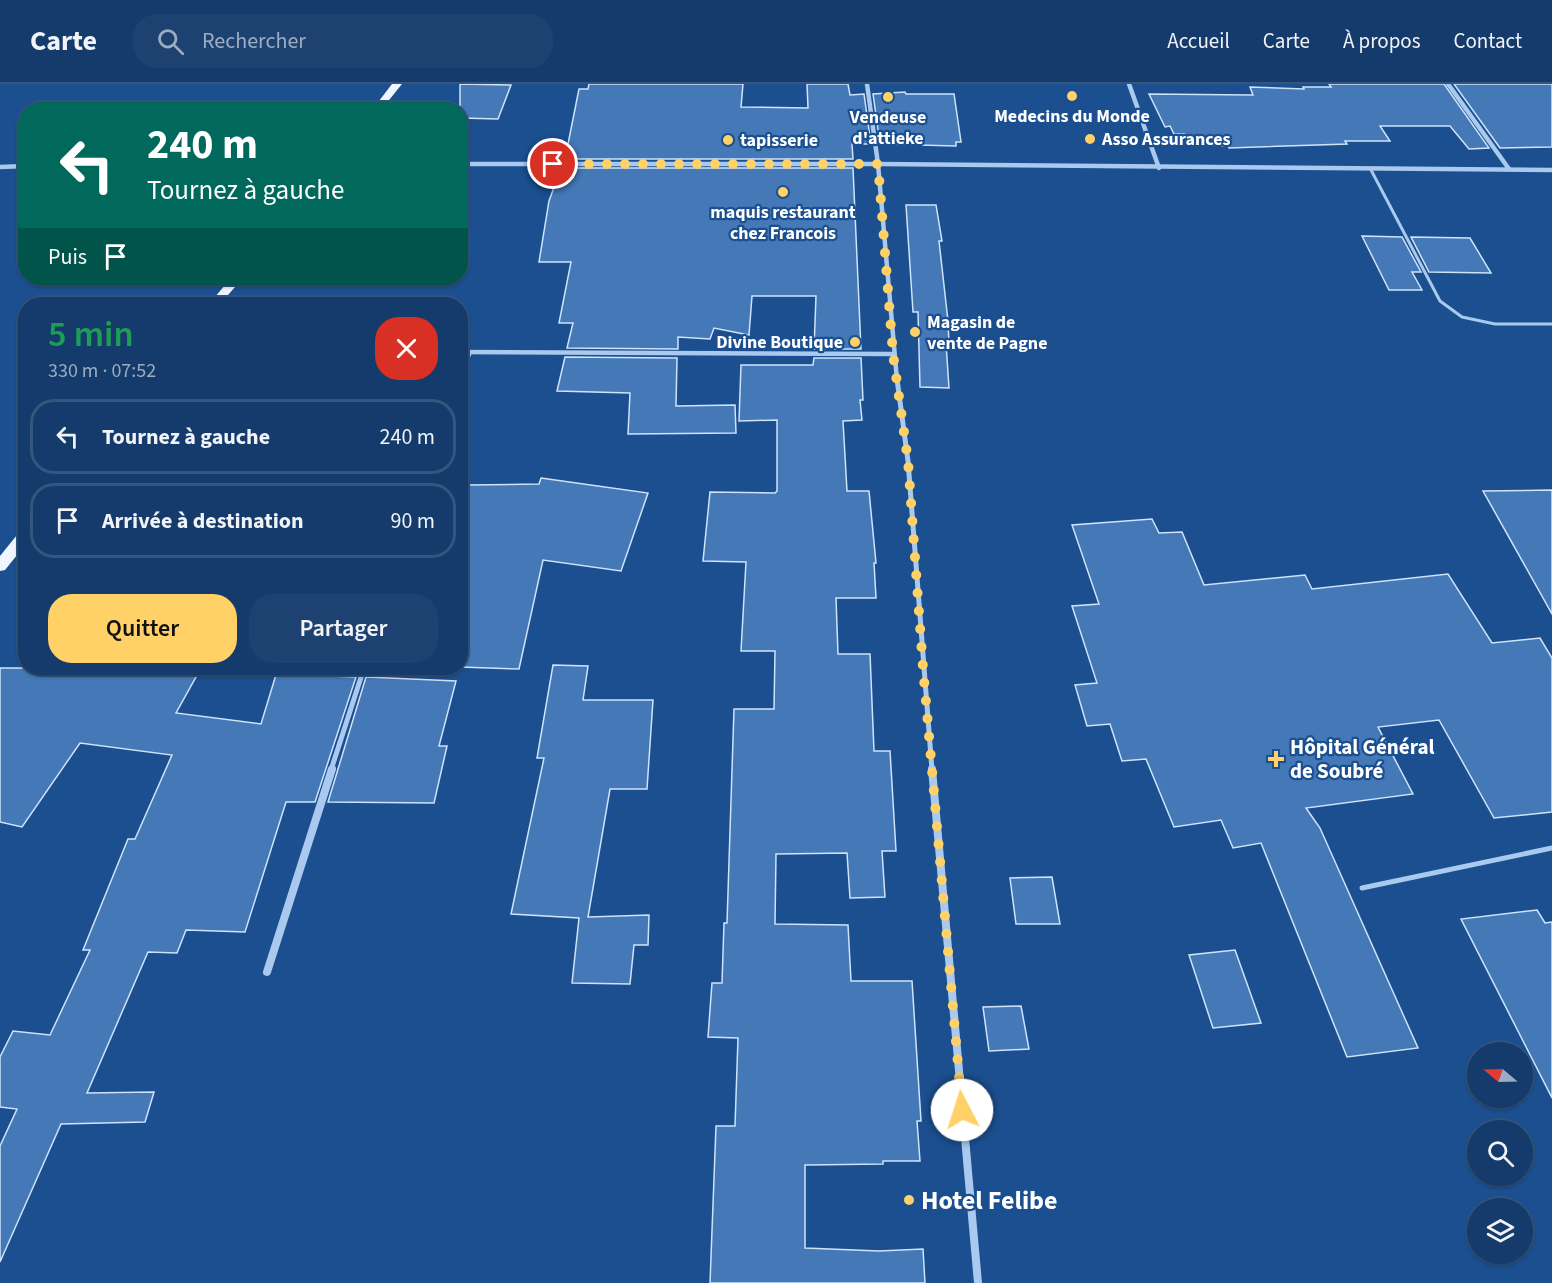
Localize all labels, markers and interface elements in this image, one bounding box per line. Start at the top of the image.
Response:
search box [133,14,553,68]
text: Carte [30,21,97,61]
icon: search [154,25,187,58]
text: Rechercher [202,25,306,57]
text: Accueil [1167,26,1230,56]
text: Carte [1263,26,1310,56]
text: À propos [1343,26,1420,56]
text: Contact [1453,26,1522,56]
marker: Medecins du Monde [1065,89,1079,103]
marker: Vendeuse d'attieke [881,90,895,104]
place label: Medecins du Monde [994,104,1150,129]
place label: Vendeuse d'attieke [849,105,926,151]
text: 240 m [147,115,258,175]
icon: left [48,126,126,204]
place label: Asso Assurances [1101,127,1231,152]
place label: tapisserie [740,128,818,153]
marker: Asso Assurances [1083,132,1097,146]
marker: tapisserie [721,133,735,147]
pin [527,138,578,189]
icon: arrive [536,147,569,180]
text: Tournez à gauche [147,171,344,210]
marker: maquis restaurant chez Francois [776,185,790,199]
place label: maquis restaurant chez Francois [710,200,856,246]
icon: arrive [99,240,132,273]
text: Puis [48,241,87,273]
text: 5 min [48,309,134,360]
place label: Magasin de vente de Pagne [927,310,1047,356]
button: close [375,317,438,380]
marker: Magasin de vente de Pagne [908,325,922,339]
place label: Divine Boutique [716,330,843,355]
marker: Divine Boutique [848,335,862,349]
text: 330 m · 07:52 [48,357,156,385]
icon: left [51,420,84,453]
text: Tournez à gauche [102,421,270,453]
text: 240 m [380,421,435,453]
icon: arrive [51,504,84,537]
text: Arrivée à destination [102,505,304,537]
text: 90 m [390,505,435,537]
button: Quitter [48,594,237,663]
button: Partager [249,594,438,663]
place label: Hôpital Général de Soubré [1290,732,1435,786]
marker: Hôpital Général de Soubré [1267,750,1285,768]
north arrow [1467,1042,1533,1108]
map controls [1467,1042,1533,1264]
position arrow [930,1078,994,1142]
button: search [1467,1120,1533,1186]
place label: Hotel Felibe [921,1182,1057,1219]
marker: Hotel Felibe [902,1193,916,1207]
button: layers [1467,1198,1533,1264]

